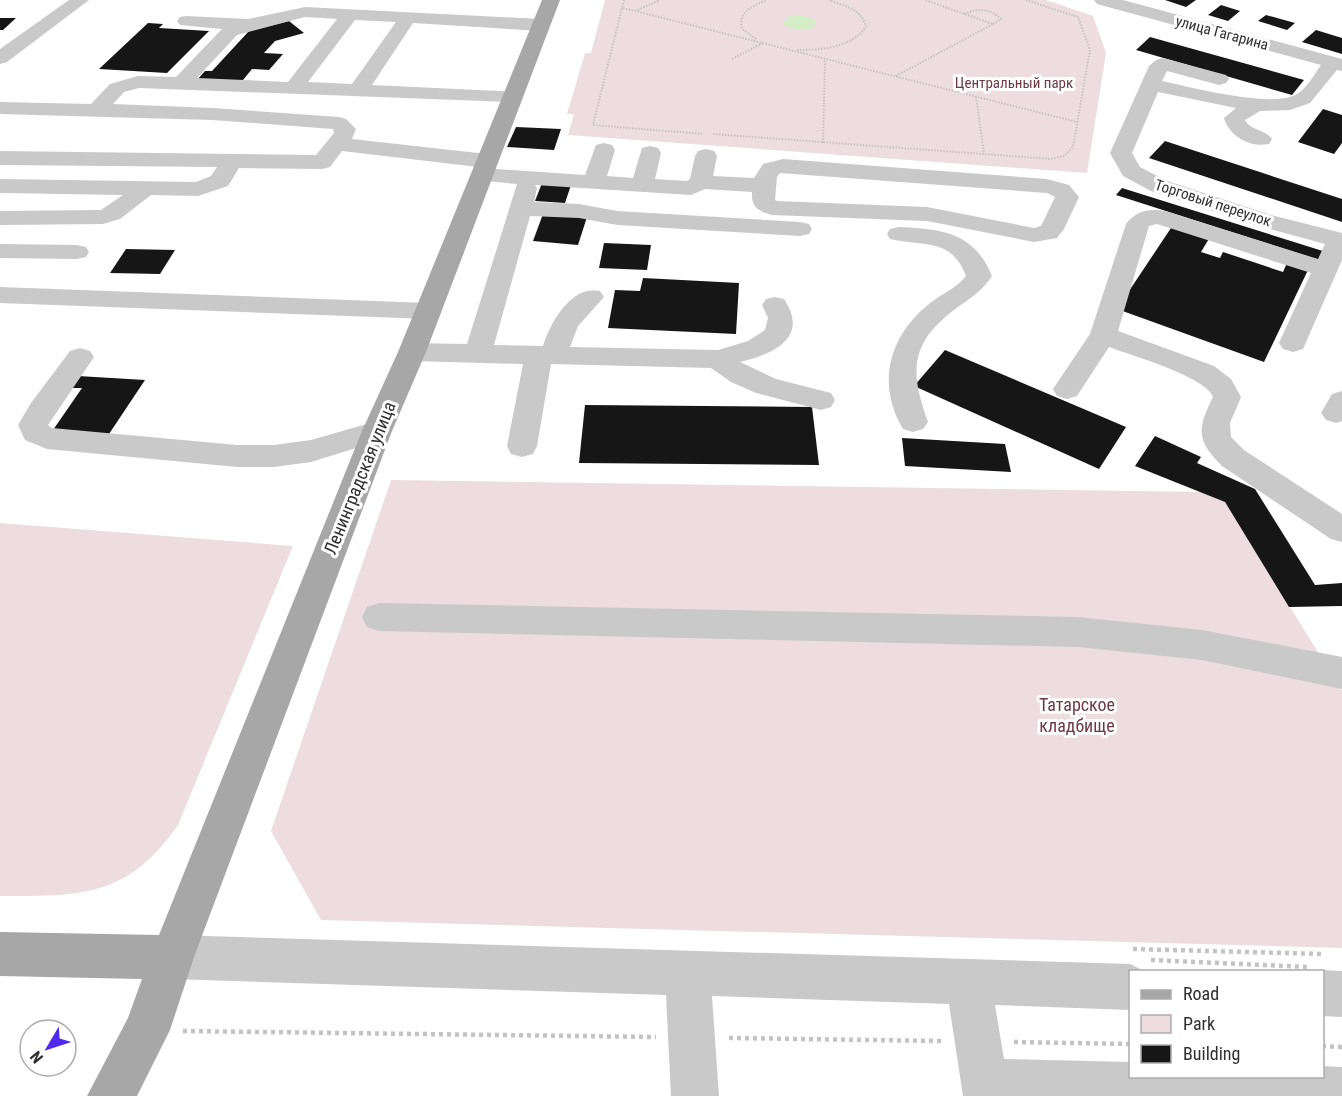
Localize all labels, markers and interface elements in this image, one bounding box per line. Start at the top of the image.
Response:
street label: улица Гагарина [1174,12,1270,54]
park label: Центральный парк [955,74,1073,92]
street label: Торговый переулок [1153,176,1273,230]
street label: Ленинградская улица [319,398,400,557]
park label: Татарское кладбище [1039,694,1115,736]
legend [1129,970,1324,1078]
text: Road [1183,983,1219,1004]
text: Park [1183,1013,1215,1034]
north arrow [18,1018,78,1078]
text: Building [1183,1043,1240,1064]
text: N [26,1047,47,1067]

